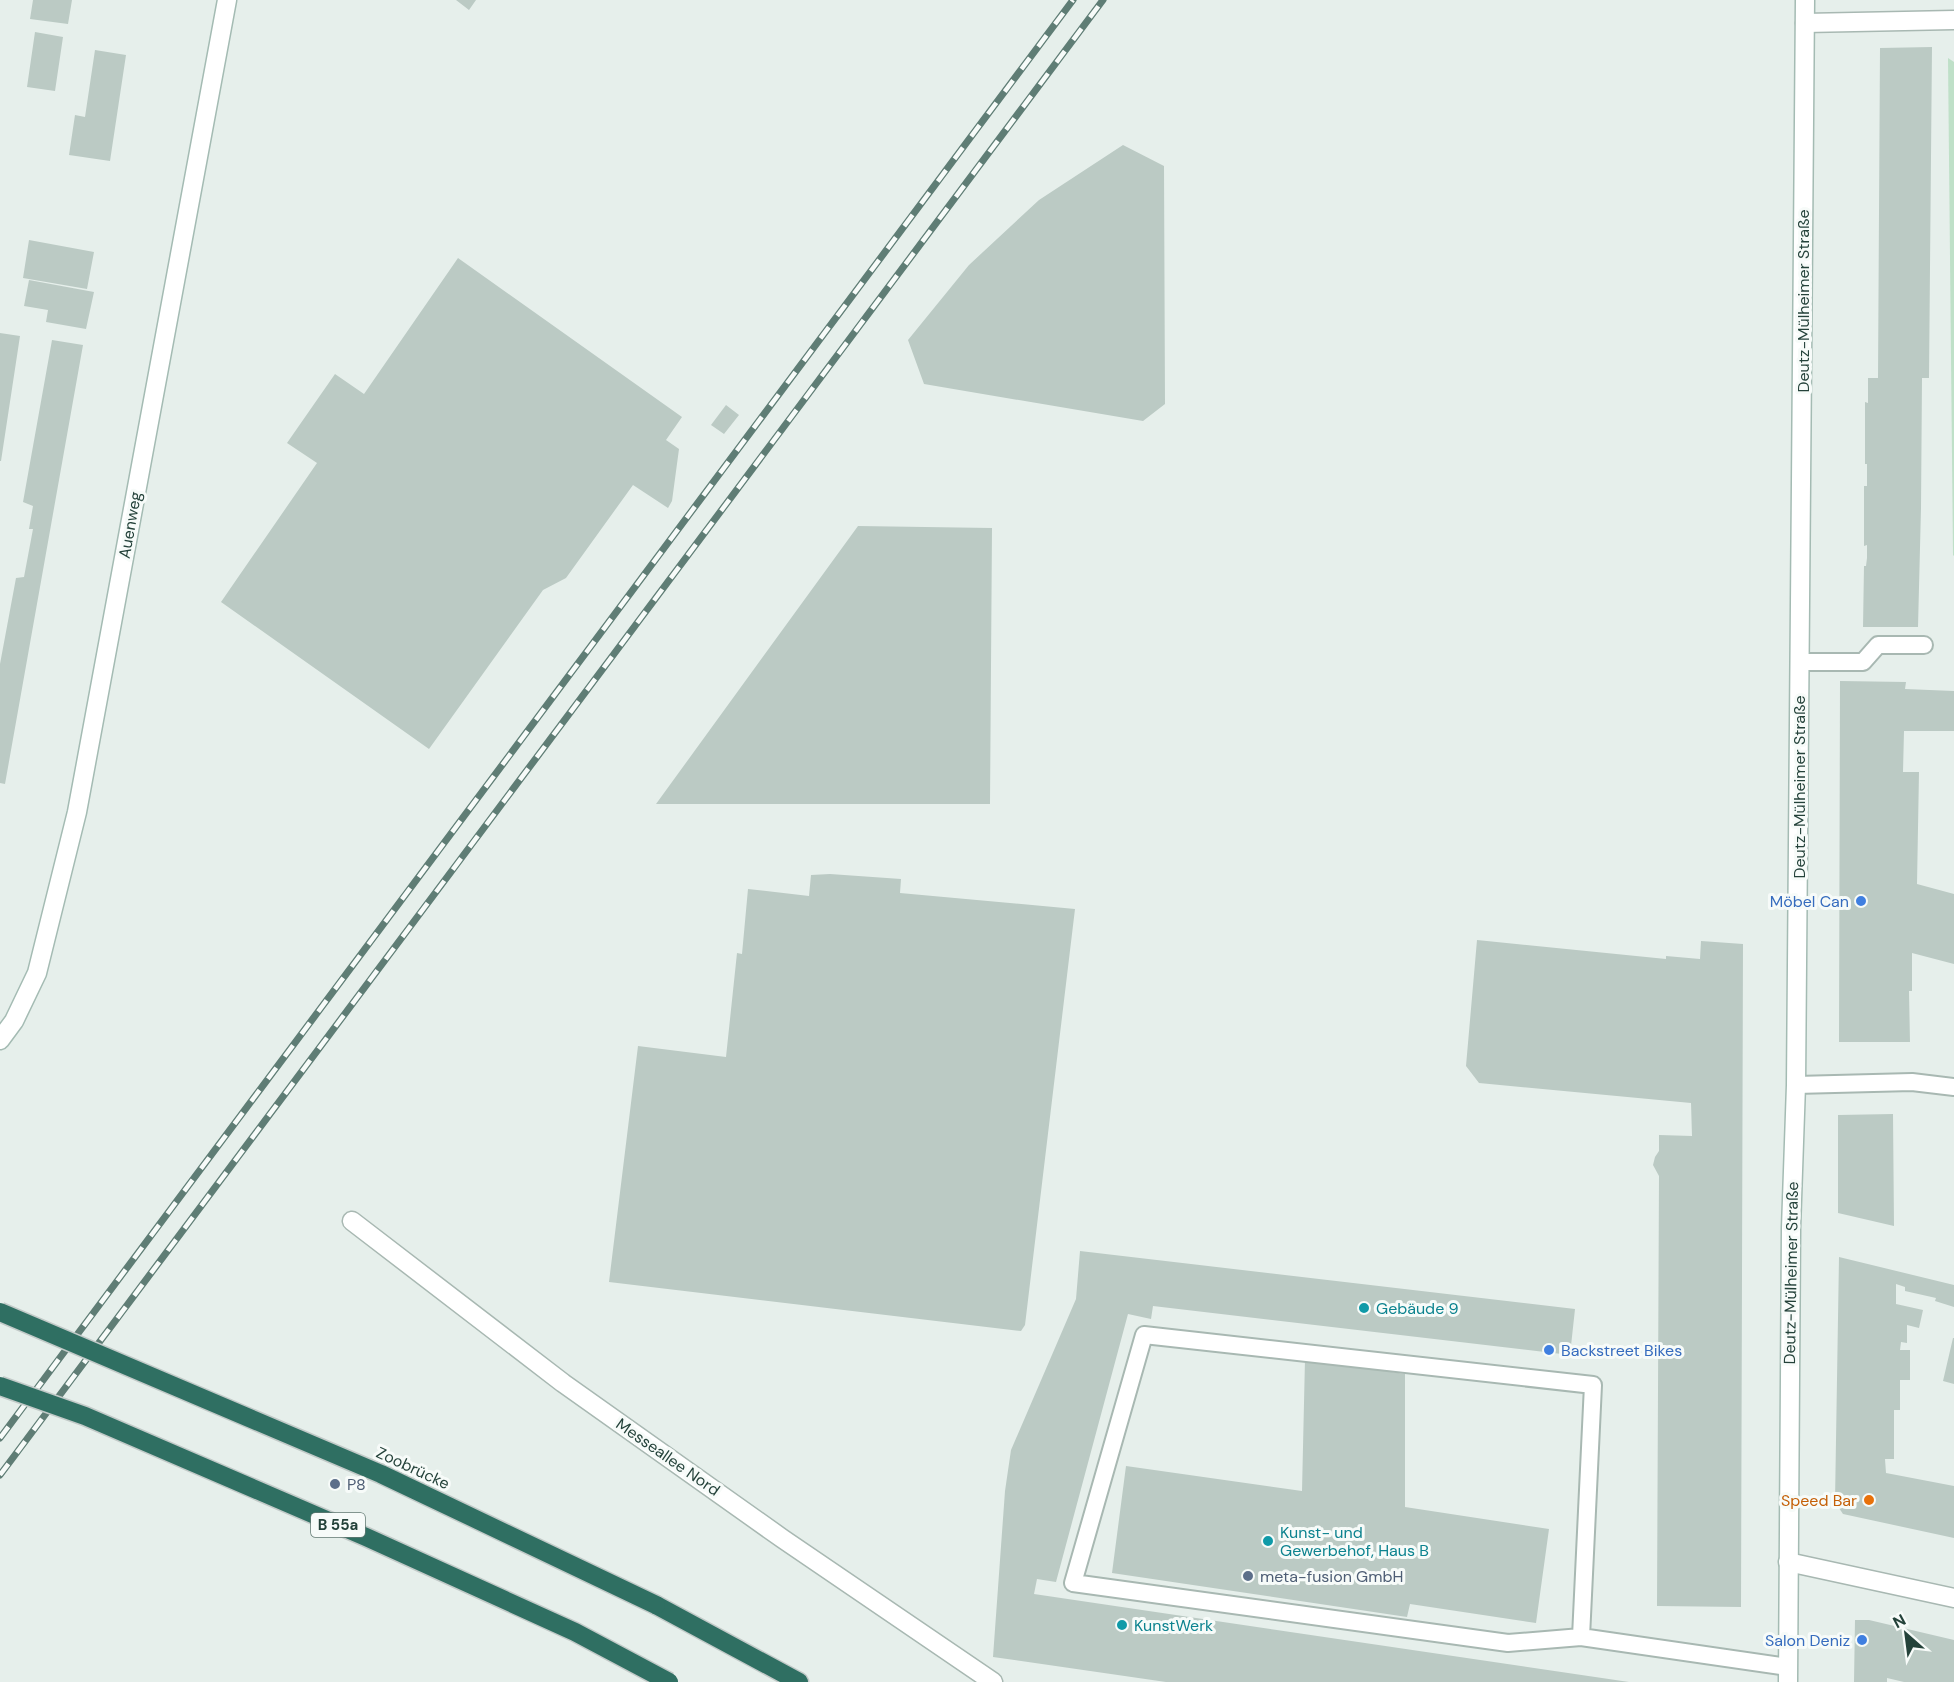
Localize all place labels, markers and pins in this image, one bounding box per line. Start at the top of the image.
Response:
place label: Möbel Can [1770,891,1849,912]
marker: Möbel Can [1854,894,1868,908]
place label: Gebäude 9 [1376,1298,1459,1319]
marker: Gebäude 9 [1357,1301,1371,1315]
place label: Backstreet Bikes [1561,1340,1682,1361]
marker: Backstreet Bikes [1542,1343,1556,1357]
place label: P8 [347,1474,366,1495]
marker: P8 [328,1477,342,1491]
place label: Speed Bar [1781,1490,1857,1511]
marker: Speed Bar [1862,1493,1876,1507]
place label: Kunst- und Gewerbehof, Haus B [1280,1522,1429,1561]
marker: Kunst- und Gewerbehof, Haus B [1261,1534,1275,1548]
place label: meta-fusion GmbH [1260,1566,1403,1587]
marker: meta-fusion GmbH [1241,1569,1255,1583]
place label: KunstWerk [1134,1615,1213,1636]
marker: KunstWerk [1115,1618,1129,1632]
place label: Salon Deniz [1765,1630,1850,1651]
marker: Salon Deniz [1855,1633,1869,1647]

